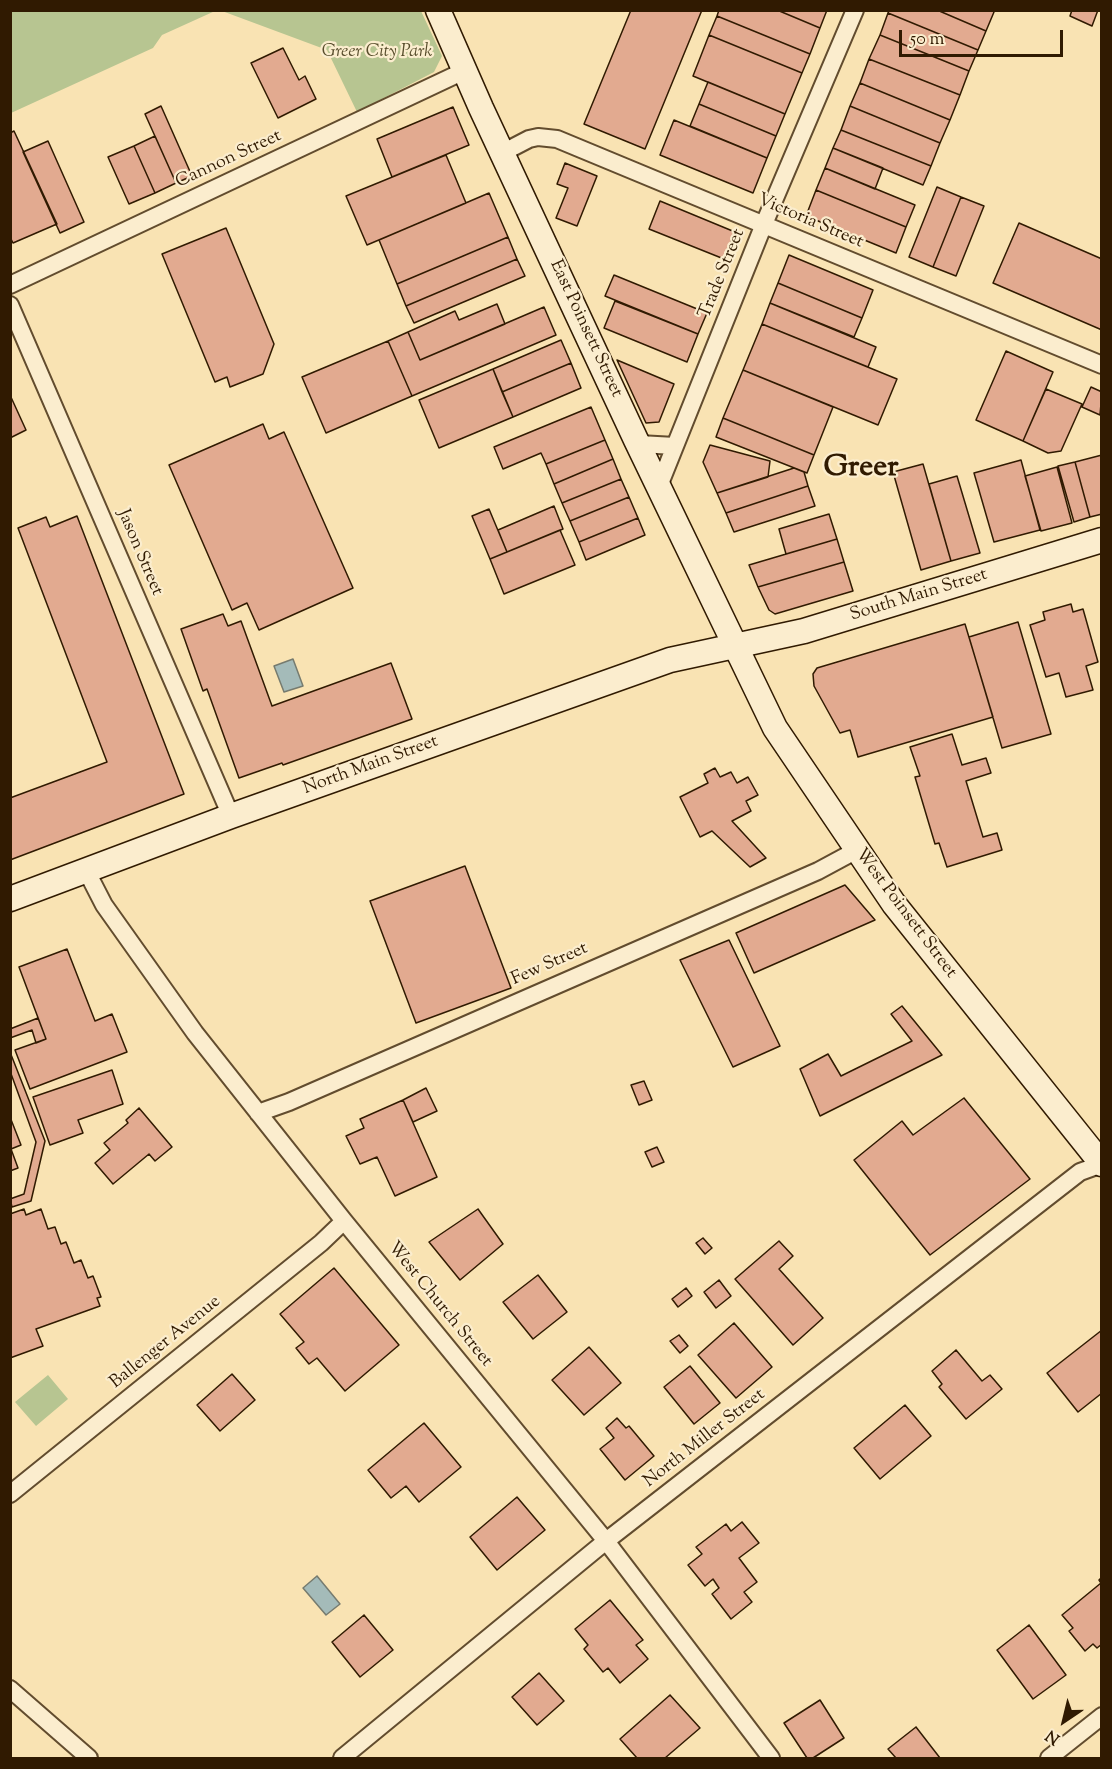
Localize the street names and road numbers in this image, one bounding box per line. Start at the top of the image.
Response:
street label: Cannon Street [173,126,285,194]
street label: Victoria Street [754,190,866,254]
street label: Trade Street [695,226,751,322]
street label: East Poinsett Street [544,257,626,401]
street label: Jason Street [111,507,167,599]
street label: South Main Street [848,565,990,627]
street label: North Main Street [301,732,441,800]
street label: West Poinsett Street [849,845,961,983]
street label: Few Street [508,939,592,991]
street label: West Church Street [382,1238,496,1372]
street label: Ballenger Avenue [106,1292,226,1394]
street label: North Miller Street [640,1385,770,1493]

